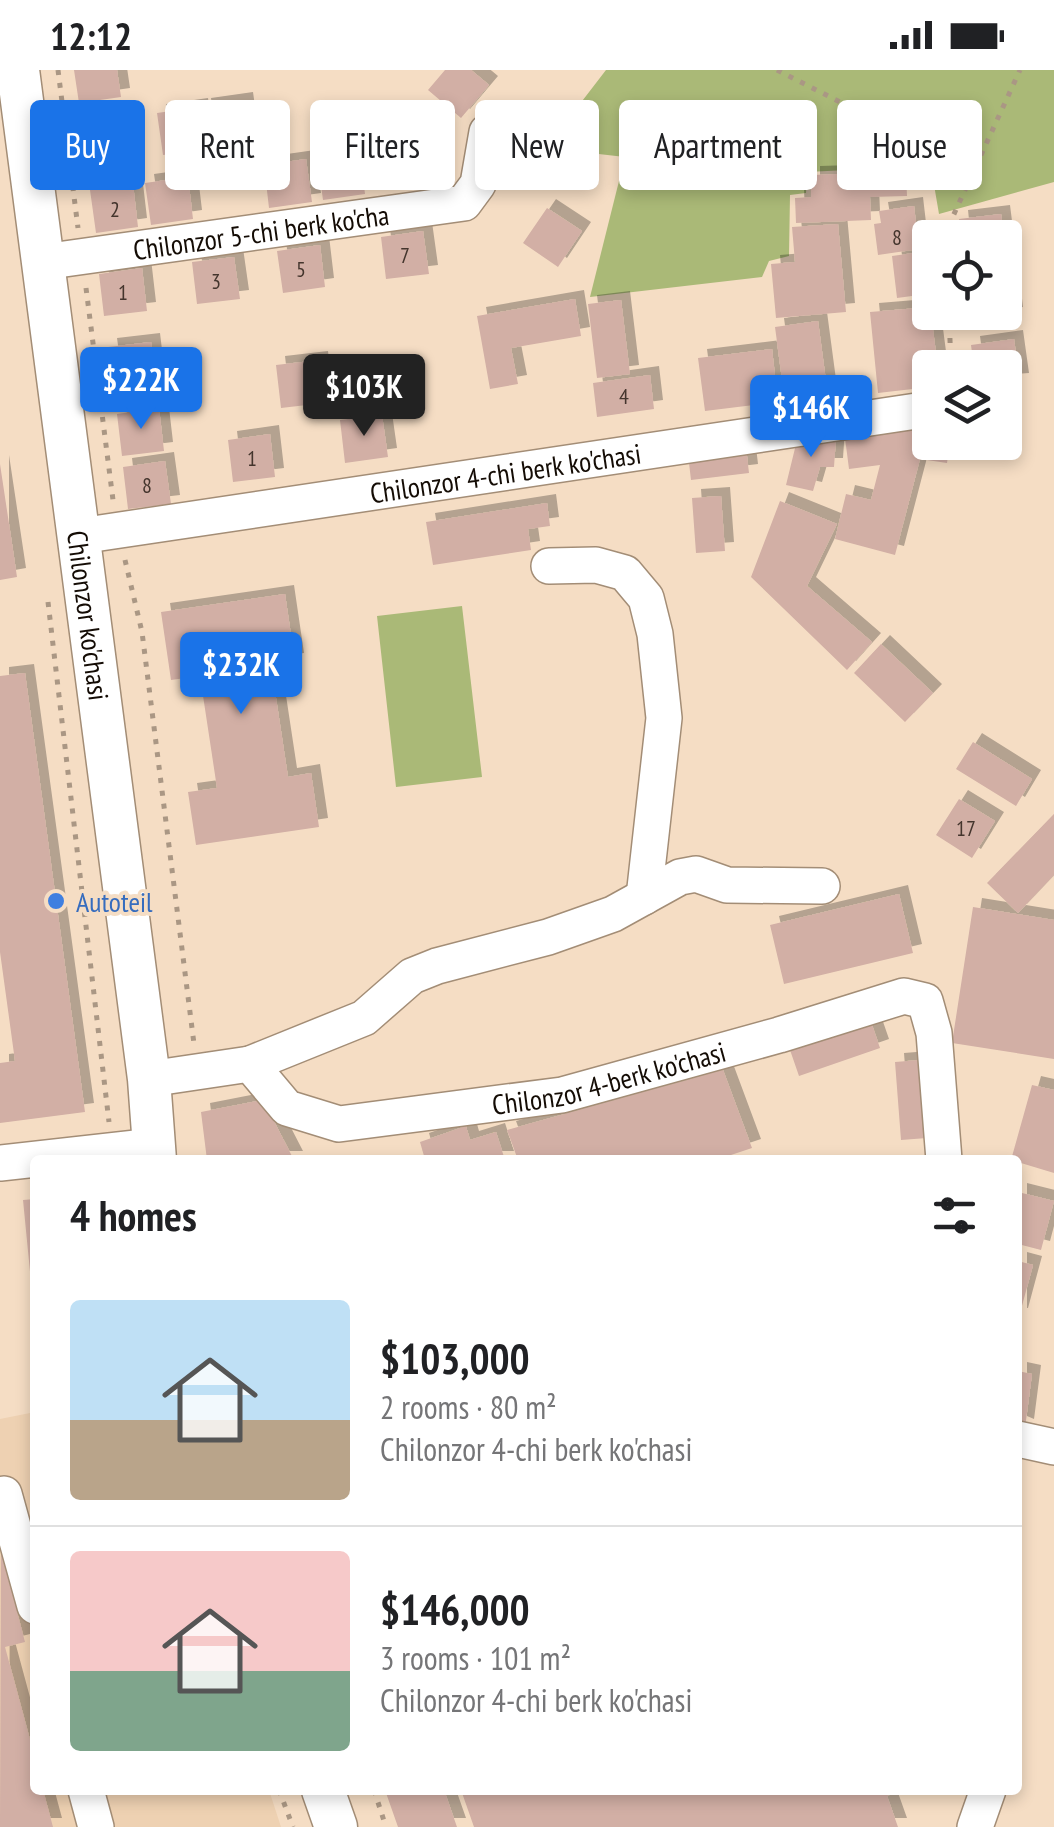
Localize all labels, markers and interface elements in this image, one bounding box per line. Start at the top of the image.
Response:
text: 12:12 [50,11,132,60]
chip: Buy [30,100,145,190]
chip: Rent [165,100,290,190]
chip: Filters [310,100,455,190]
chip: New [475,100,599,190]
chip: Apartment [619,100,817,190]
chip: House [837,100,982,190]
house number: 2 [110,195,120,223]
street label: Chilonzor 5-chi berk ko'cha [131,195,391,268]
map controls [912,220,1022,460]
button: locate [912,220,1022,330]
house number: 8 [892,223,902,251]
house number: 7 [400,241,410,269]
house number: 5 [296,255,306,283]
house number: 3 [211,267,221,295]
house number: 1 [118,278,128,306]
pin: $222K [71,347,211,432]
button: layers [912,350,1022,460]
pin: $103K [294,354,434,439]
text: $222K [102,358,180,400]
text: $103K [325,365,403,407]
pin: $146K [741,375,881,460]
house number: 4 [619,382,629,410]
text: $146K [772,386,850,428]
street label: Chilonzor 4-chi berk ko'chasi [367,434,643,511]
house number: 1 [247,444,257,472]
house number: 8 [142,471,152,499]
street label: Chilonzor ko'chasi [59,528,118,703]
pin: $232K [171,632,311,717]
text: $232K [202,643,280,685]
house number: 17 [956,814,976,842]
place label: Autoteil [76,883,153,920]
marker: Autoteil [45,890,67,912]
street label: Chilonzor 4-berk ko'chasi [490,1032,730,1122]
text: 4 homes [70,1188,197,1243]
icon: filters [927,1188,982,1243]
text: $103,000 [380,1331,530,1386]
icon: home [150,1340,270,1460]
text: 2 rooms · 80 m² [380,1386,557,1428]
text: Chilonzor 4-chi berk ko'chasi [380,1428,692,1470]
text: $146,000 [380,1582,530,1637]
icon: home [150,1591,270,1711]
text: 3 rooms · 101 m² [380,1637,571,1679]
text: Chilonzor 4-chi berk ko'chasi [380,1679,692,1721]

